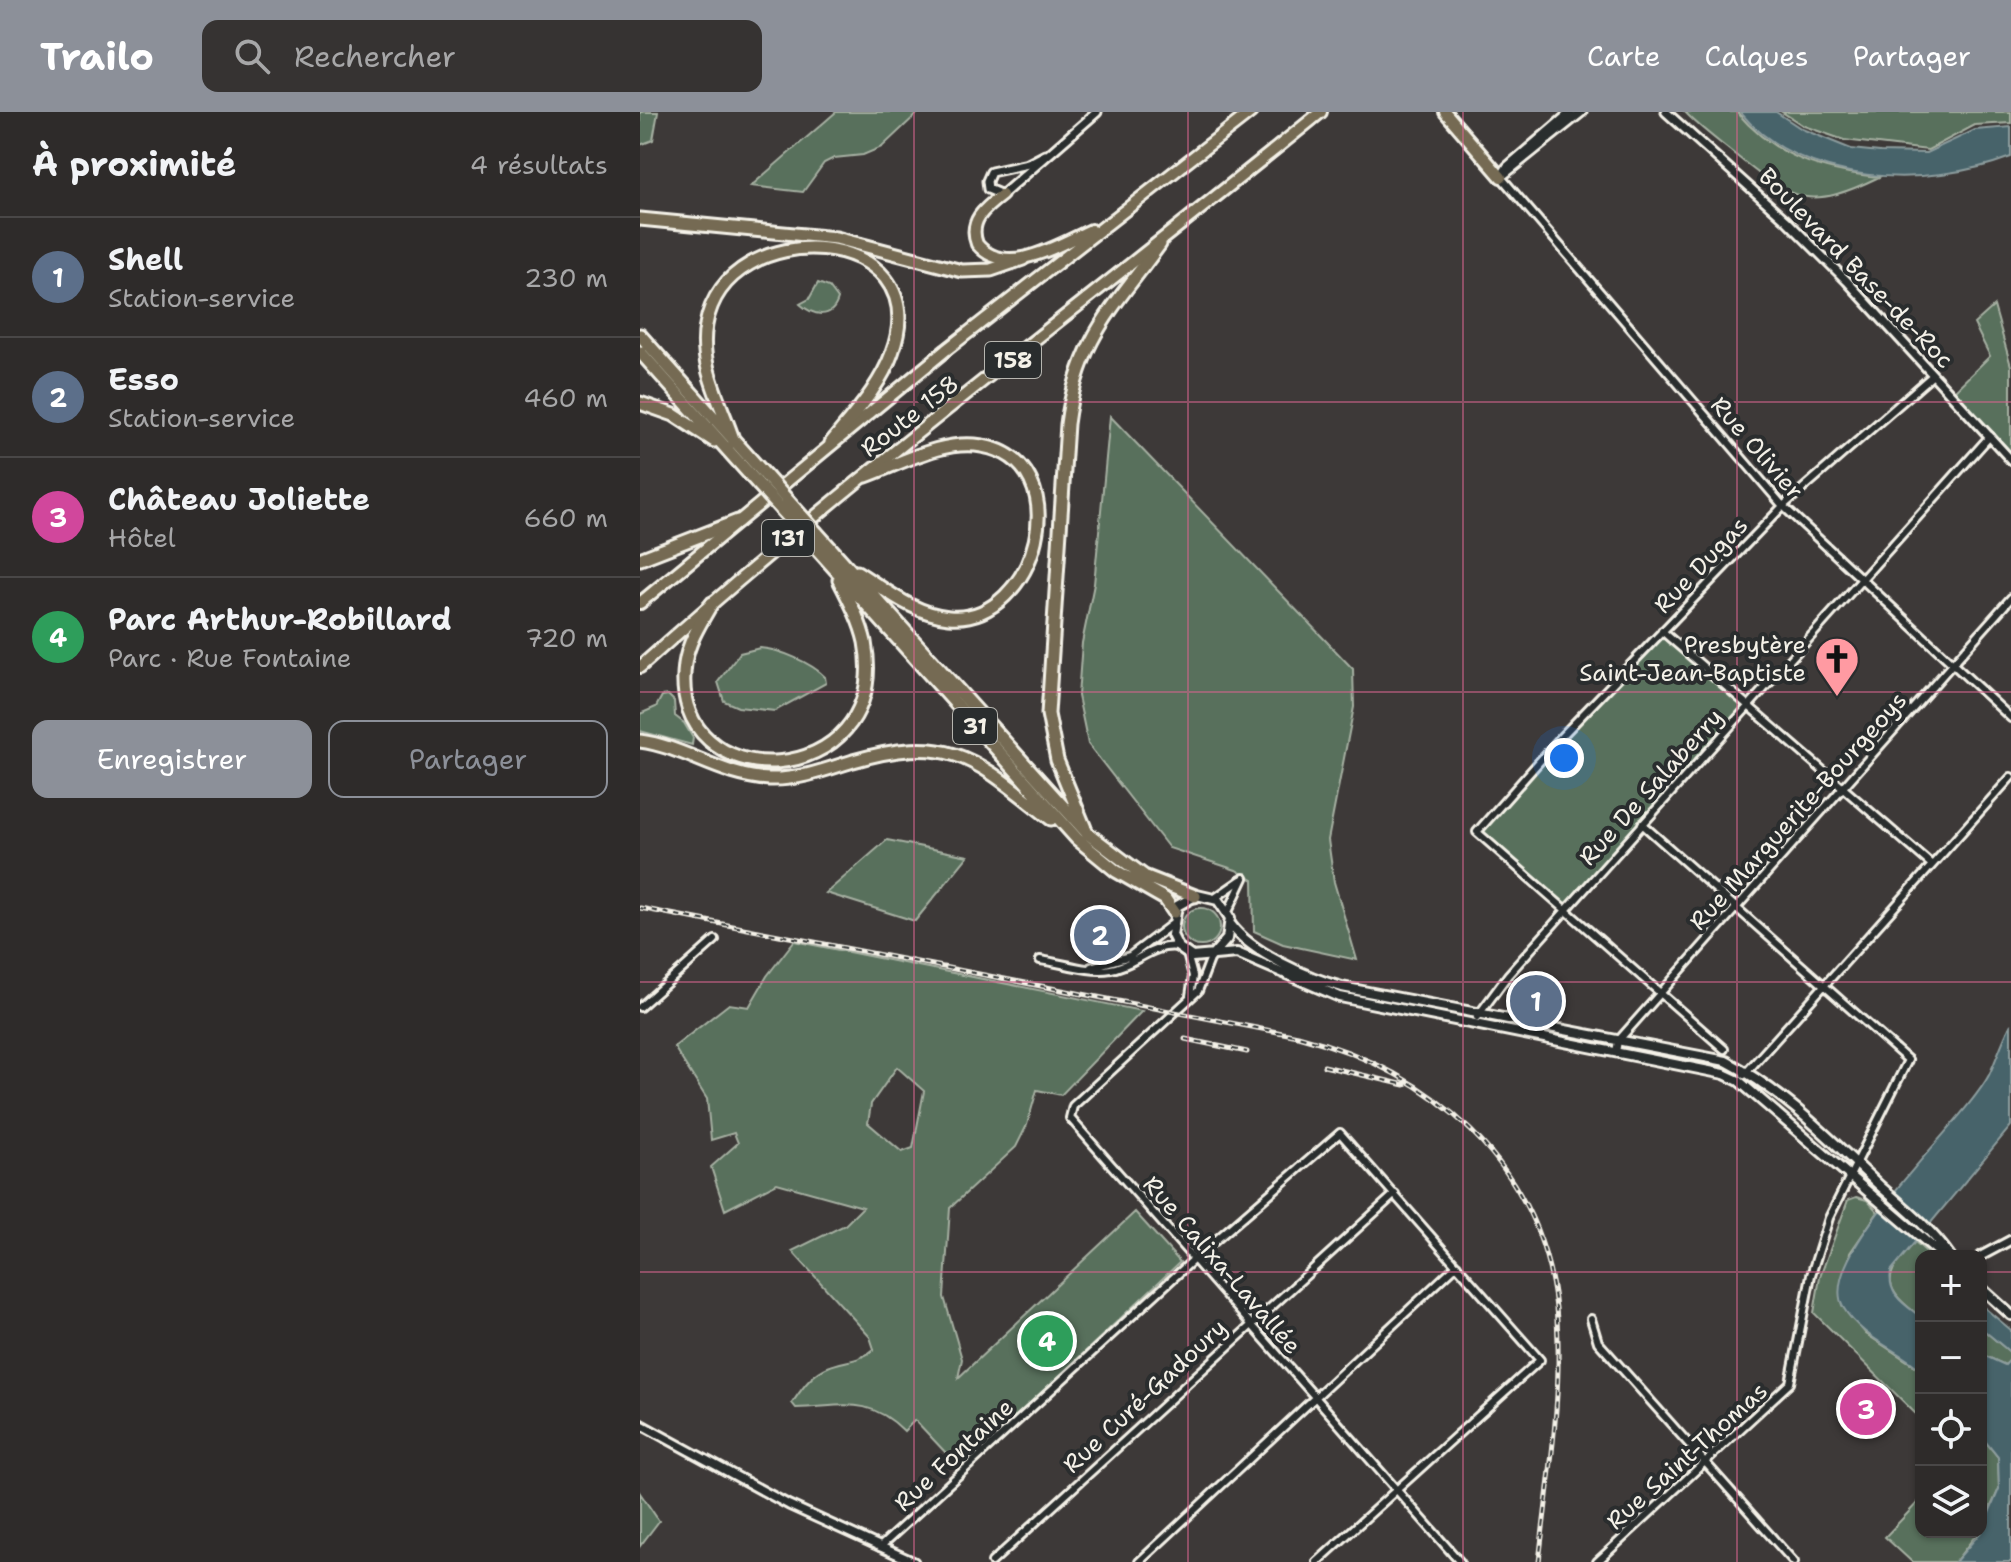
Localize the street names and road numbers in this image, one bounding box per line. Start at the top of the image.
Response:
street label: Boulevard Base-de-Roc [1752,161,1960,375]
road number: 158 [985,342,1041,378]
street label: Route 158 [854,368,966,464]
street label: Rue Olivier [1703,390,1811,506]
street label: Rue Dugas [1647,510,1755,620]
road number: 131 [762,520,814,556]
street label: Rue Marguerite-Bourgeoys [1682,685,1914,937]
street label: Rue De Salaberry [1572,702,1730,872]
road number: 31 [953,708,997,744]
street label: Rue Calixa-Lavallée [1136,1169,1308,1361]
street label: Rue Curé-Gadoury [1056,1312,1234,1480]
street label: Rue Saint-Thomas [1600,1375,1774,1537]
street label: Rue Fontaine [887,1391,1021,1519]

